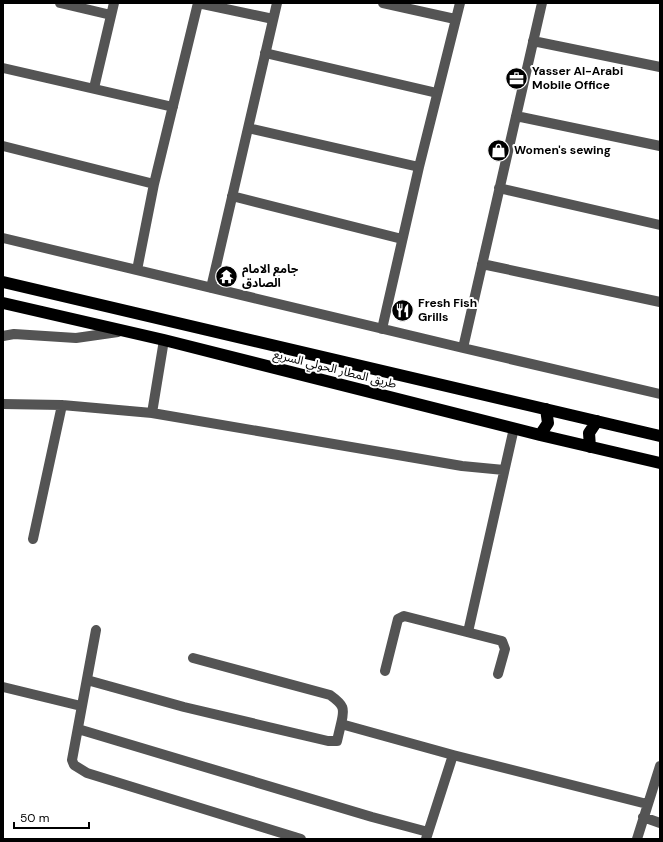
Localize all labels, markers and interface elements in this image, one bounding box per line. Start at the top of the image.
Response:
place label: Yasser Al-Arabi Mobile Office [532,63,623,93]
office icon: Yasser Al-Arabi Mobile Office [503,65,529,91]
shop icon: Women's sewing [486,137,512,163]
place label: Women's sewing [514,142,611,158]
place label: جامع الامام الصادق [242,261,299,291]
temple icon: جامع الامام الصادق [214,263,240,289]
place label: Fresh Fish Grills [418,295,477,325]
restaurant icon: Fresh Fish Grills [389,297,415,323]
street label: طريق المطار الحولي السريع [271,346,398,394]
scale bar [14,804,89,830]
text: 50 m [20,810,49,826]

